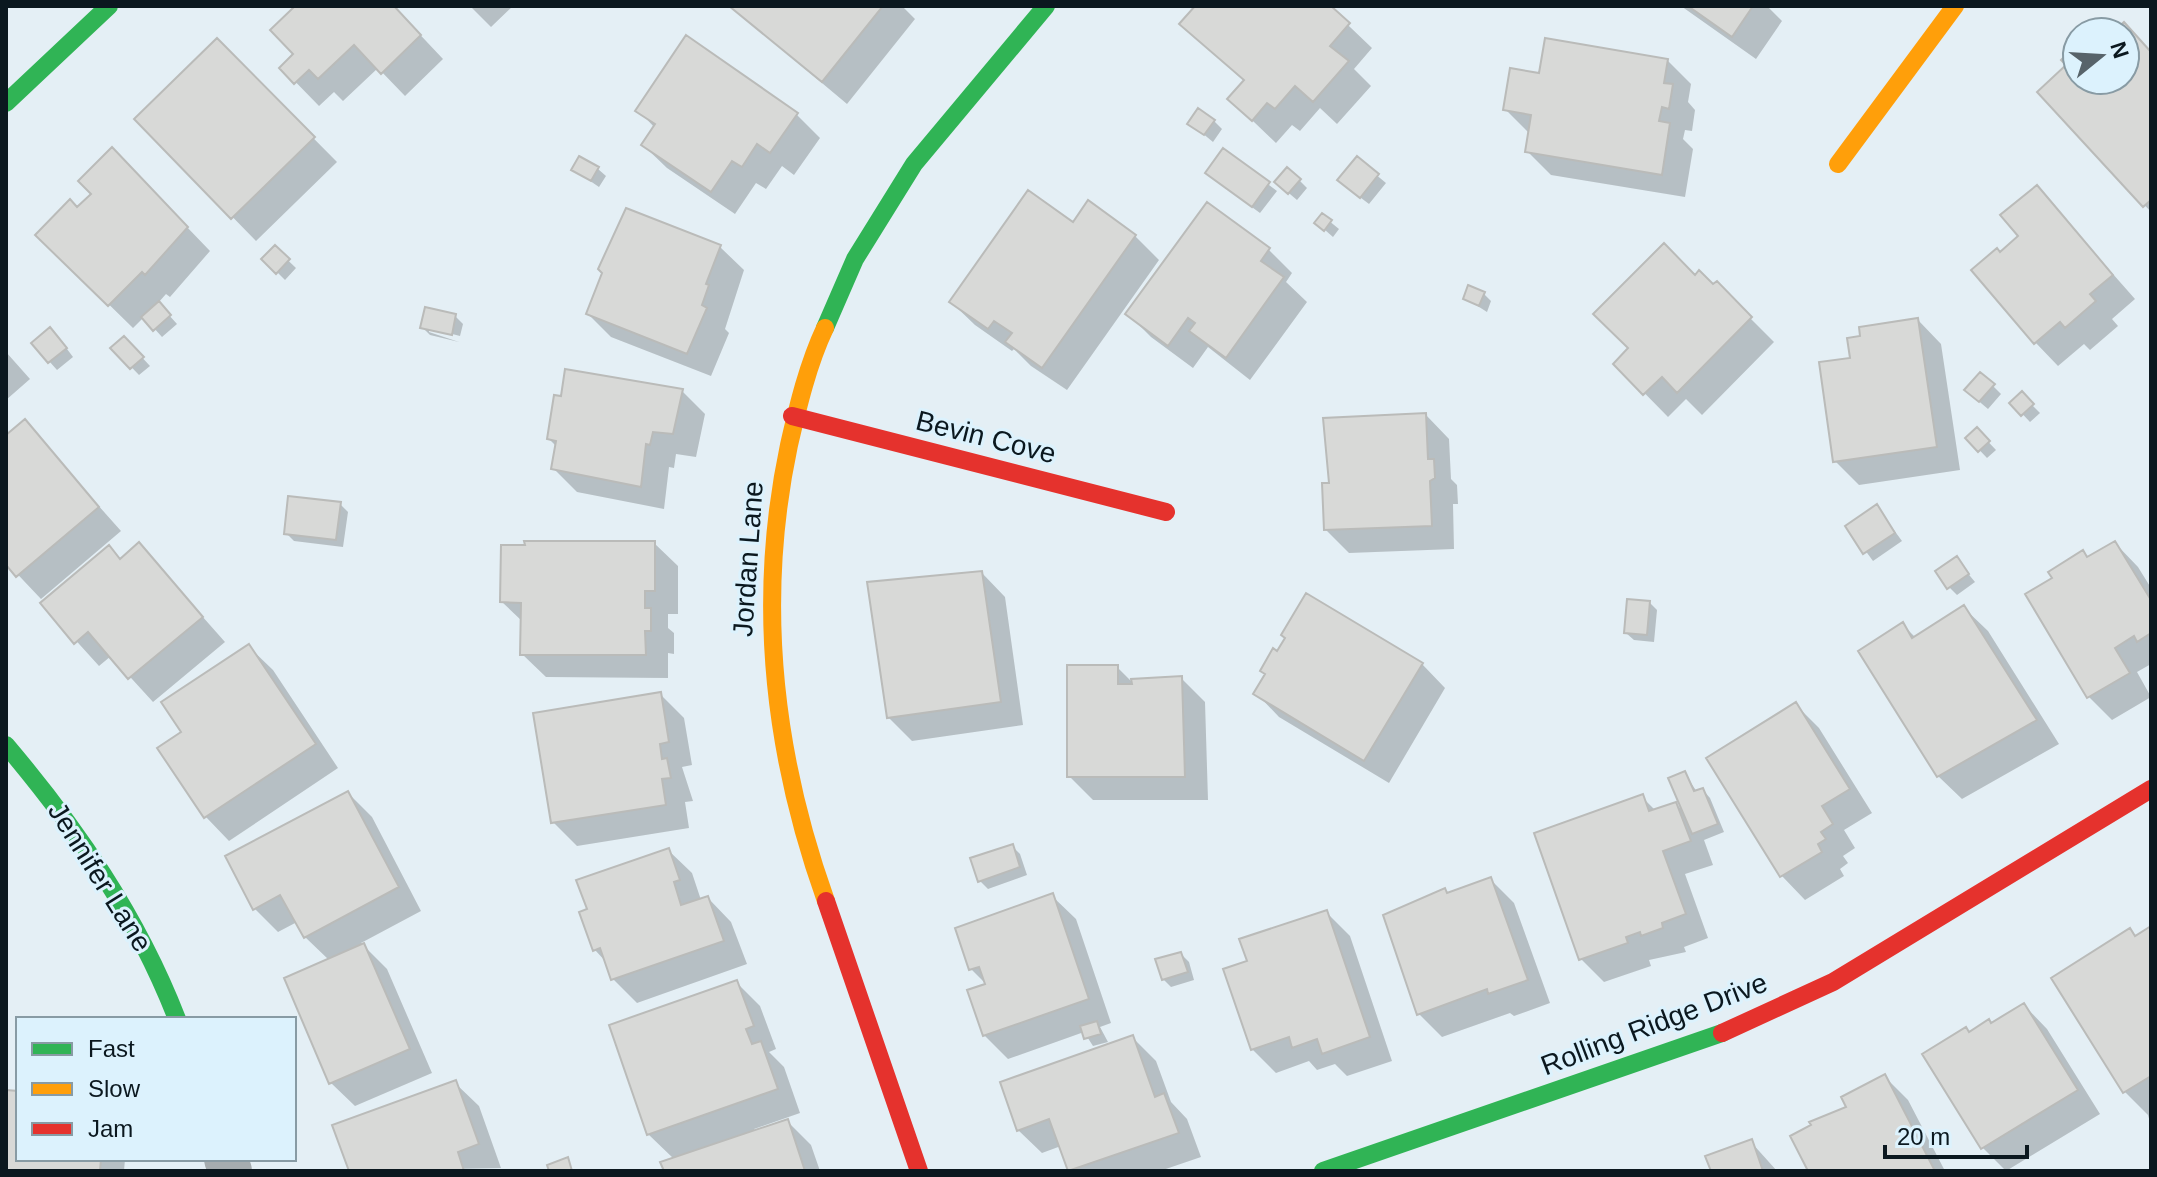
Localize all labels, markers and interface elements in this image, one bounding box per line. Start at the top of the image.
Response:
north arrow [2061,16,2141,96]
text: N [2105,39,2134,61]
street label: Bevin Cove [913,405,1059,469]
street label: Jordan Lane [727,480,769,638]
street label: Jennifer Lane [42,797,158,957]
street label: Rolling Ridge Drive [1537,967,1771,1081]
legend [16,1017,296,1161]
text: Fast [88,1035,135,1062]
text: Slow [88,1075,141,1102]
scale bar [1885,1109,2027,1159]
text: Jam [88,1115,133,1142]
text: 20 m [1897,1123,1950,1150]

